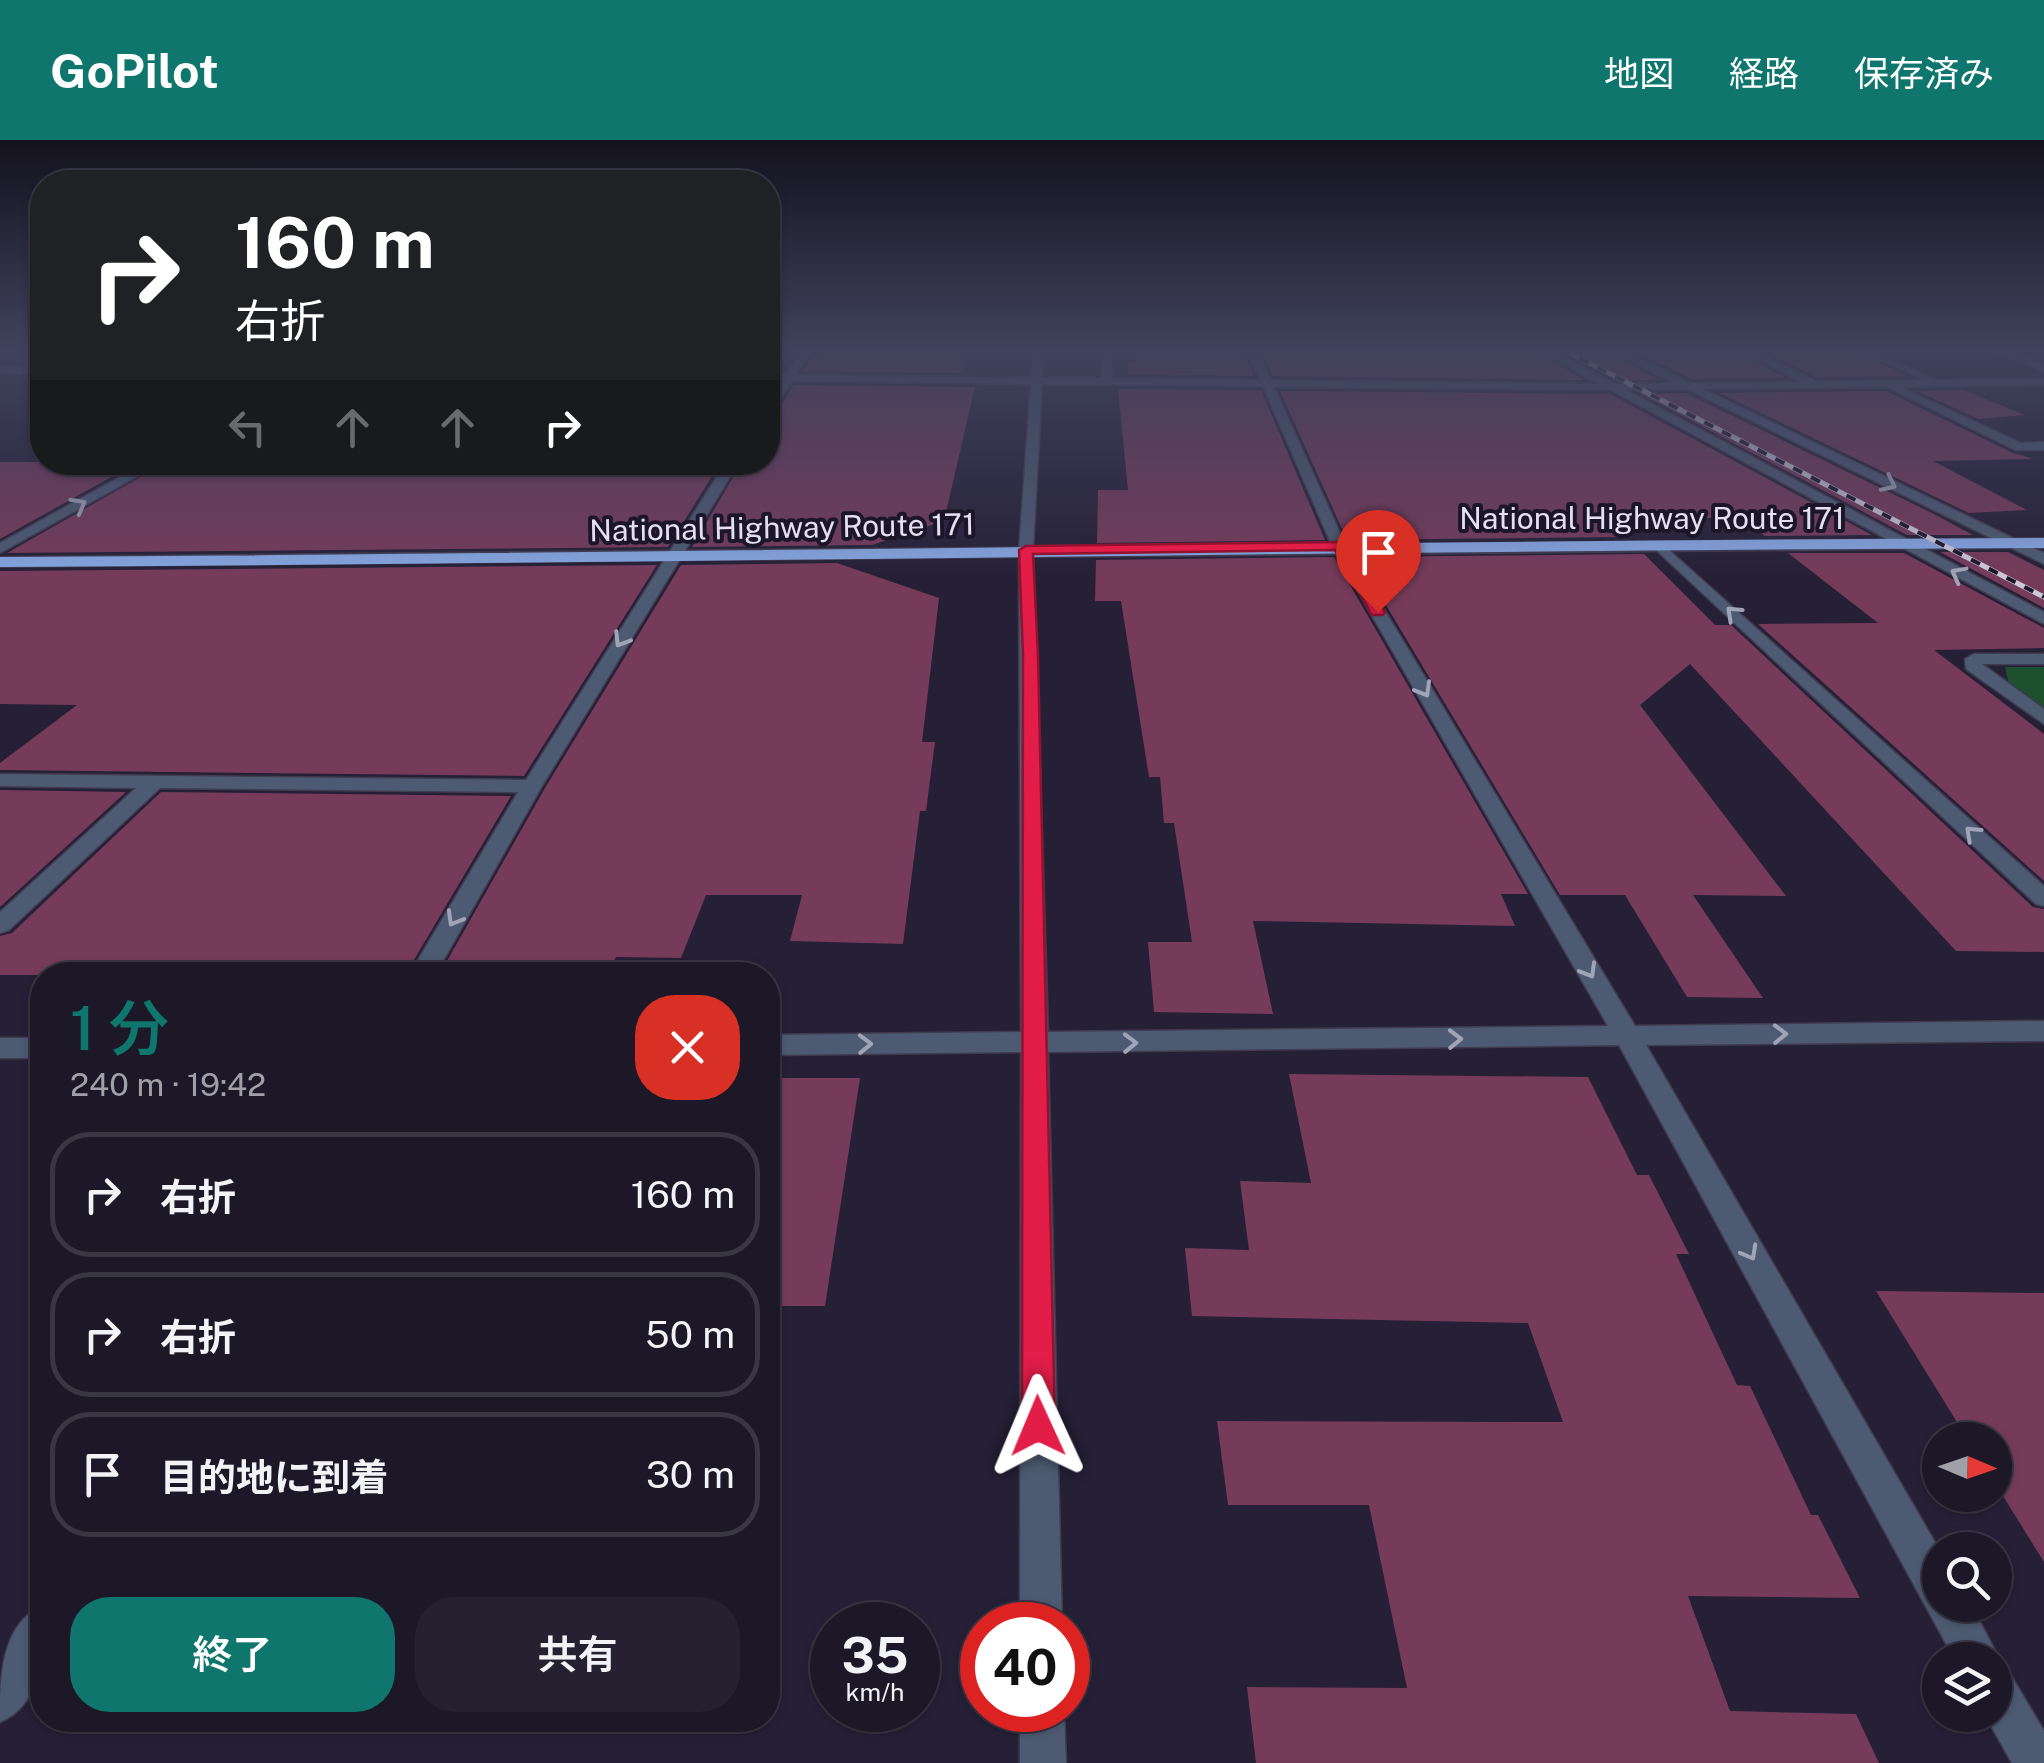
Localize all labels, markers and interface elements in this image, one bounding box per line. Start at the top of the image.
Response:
text: GoPilot [50,42,219,99]
text: 地図 [1604,53,1674,94]
text: 経路 [1729,53,1799,94]
text: 保存済み [1854,53,1994,94]
text: 160 m [235,201,435,284]
icon: right [70,210,200,340]
text: 右折 [235,294,325,347]
icon: left [220,400,275,455]
icon: ahead [325,400,380,455]
icon: ahead [430,400,485,455]
icon: right [535,400,590,455]
one-way arrow [1879,471,1897,491]
one-way arrow [68,498,86,518]
street label: National Highway Route 171 [1459,500,1845,536]
street label: National Highway Route 171 [589,506,975,548]
pin [1336,510,1421,613]
icon: arrive [1351,525,1406,580]
one-way arrow [1950,567,1968,586]
one-way arrow [1726,607,1745,625]
one-way arrow [614,629,633,647]
one-way arrow [1412,679,1431,697]
one-way arrow [1965,827,1984,845]
one-way arrow [447,908,466,926]
one-way arrow [1577,960,1596,978]
text: 1 分 [70,993,169,1064]
button: close [635,995,740,1100]
one-way arrow [1773,1024,1789,1045]
one-way arrow [1448,1028,1464,1050]
one-way arrow [1123,1032,1139,1053]
one-way arrow [857,1033,873,1054]
text: 240 m · 19:42 [70,1066,266,1103]
icon: right [75,1167,130,1222]
text: 160 m [631,1172,735,1217]
text: 右折 [160,1175,236,1220]
one-way arrow [1737,1242,1757,1260]
icon: right [75,1307,130,1362]
text: 50 m [645,1312,735,1357]
text: 右折 [160,1315,236,1360]
position arrow [986,1374,1090,1478]
north arrow [1922,1422,2012,1512]
map controls [1922,1422,2012,1732]
icon: arrive [75,1447,130,1502]
text: 30 m [646,1452,735,1497]
text: 目的地に到着 [160,1455,388,1500]
button: search [1922,1532,2012,1622]
button: 終了 [70,1597,395,1712]
button: 共有 [415,1597,740,1712]
speed limit sign: 40 [960,1602,1090,1732]
text: 35 [841,1625,909,1684]
button: layers [1922,1642,2012,1732]
text: km/h [846,1677,904,1707]

